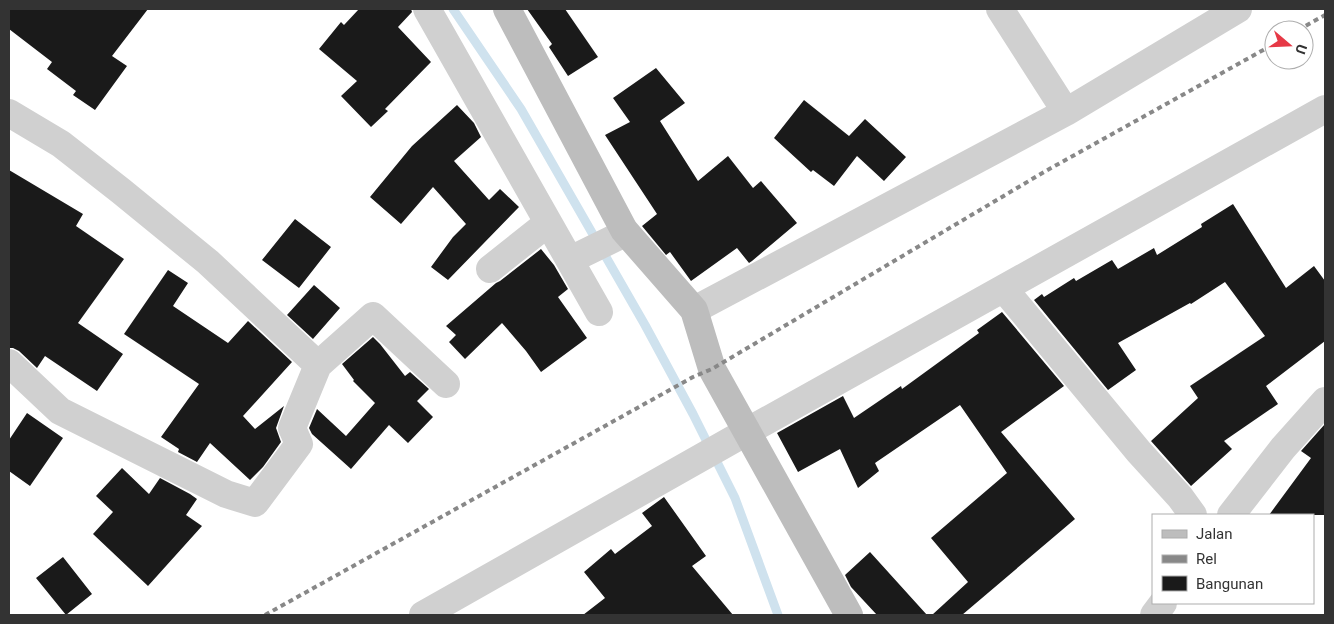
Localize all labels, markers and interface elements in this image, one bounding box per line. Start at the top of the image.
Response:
north arrow [1264,20,1314,70]
text: U [1292,42,1310,56]
legend [1152,514,1314,604]
text: Jalan [1196,525,1233,543]
text: Rel [1196,550,1217,568]
text: Bangunan [1196,575,1263,593]

